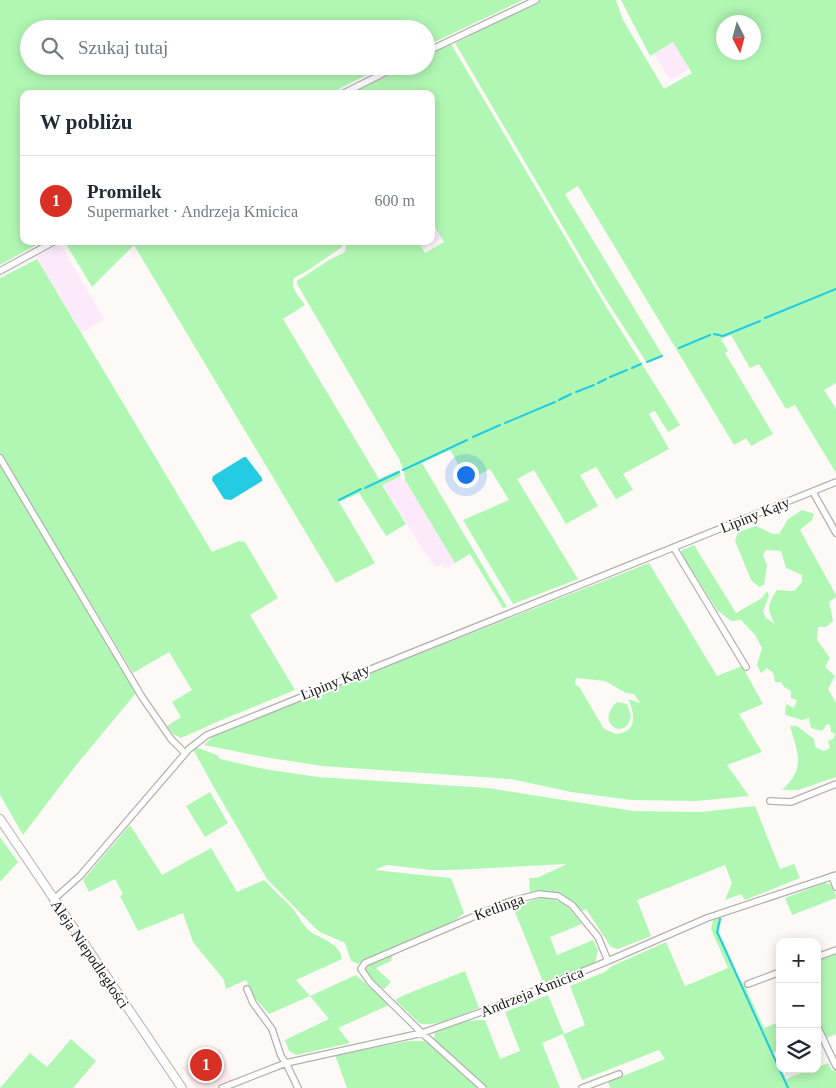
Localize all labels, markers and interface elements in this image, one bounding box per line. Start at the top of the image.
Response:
north arrow [716,15,761,60]
search box [20,20,435,75]
icon: search [38,34,66,62]
text: Szukaj tutaj [78,37,168,58]
text: W pobliżu [40,110,132,134]
text: Promilek [87,181,162,202]
text: 1 [52,192,60,209]
text: 600 m [375,192,415,209]
text: Supermarket · Andrzeja Kmicica [87,203,298,220]
your location [453,462,479,488]
street label: Lipiny Kąty [718,494,792,536]
street label: Lipiny Kąty [298,661,372,703]
street label: Ketlinga [472,891,526,923]
street label: Aleja Niepodległości [48,897,132,1011]
map controls [776,938,821,1073]
button: + [776,938,821,983]
street label: Andrzeja Kmicica [478,964,586,1020]
button: − [776,983,821,1028]
button: layers [776,1028,821,1073]
pin: 1 [190,1046,222,1084]

